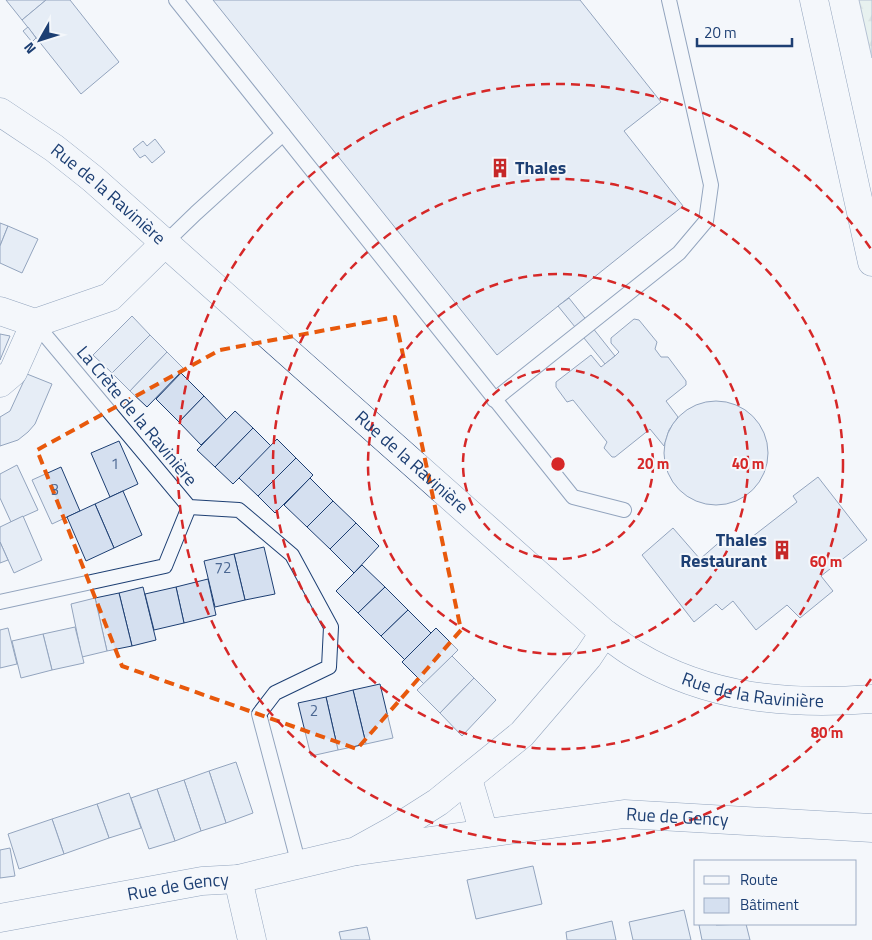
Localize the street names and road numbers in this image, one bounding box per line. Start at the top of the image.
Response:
street label: Rue de la Ravinière [45,136,172,251]
street label: La Crète de la Ravinière [70,340,204,492]
street label: Rue de la Ravinière [349,404,475,520]
street label: Rue de la Ravinière [678,665,824,714]
street label: Rue de Gency [625,800,730,833]
street label: Rue de Gency [125,866,230,907]

